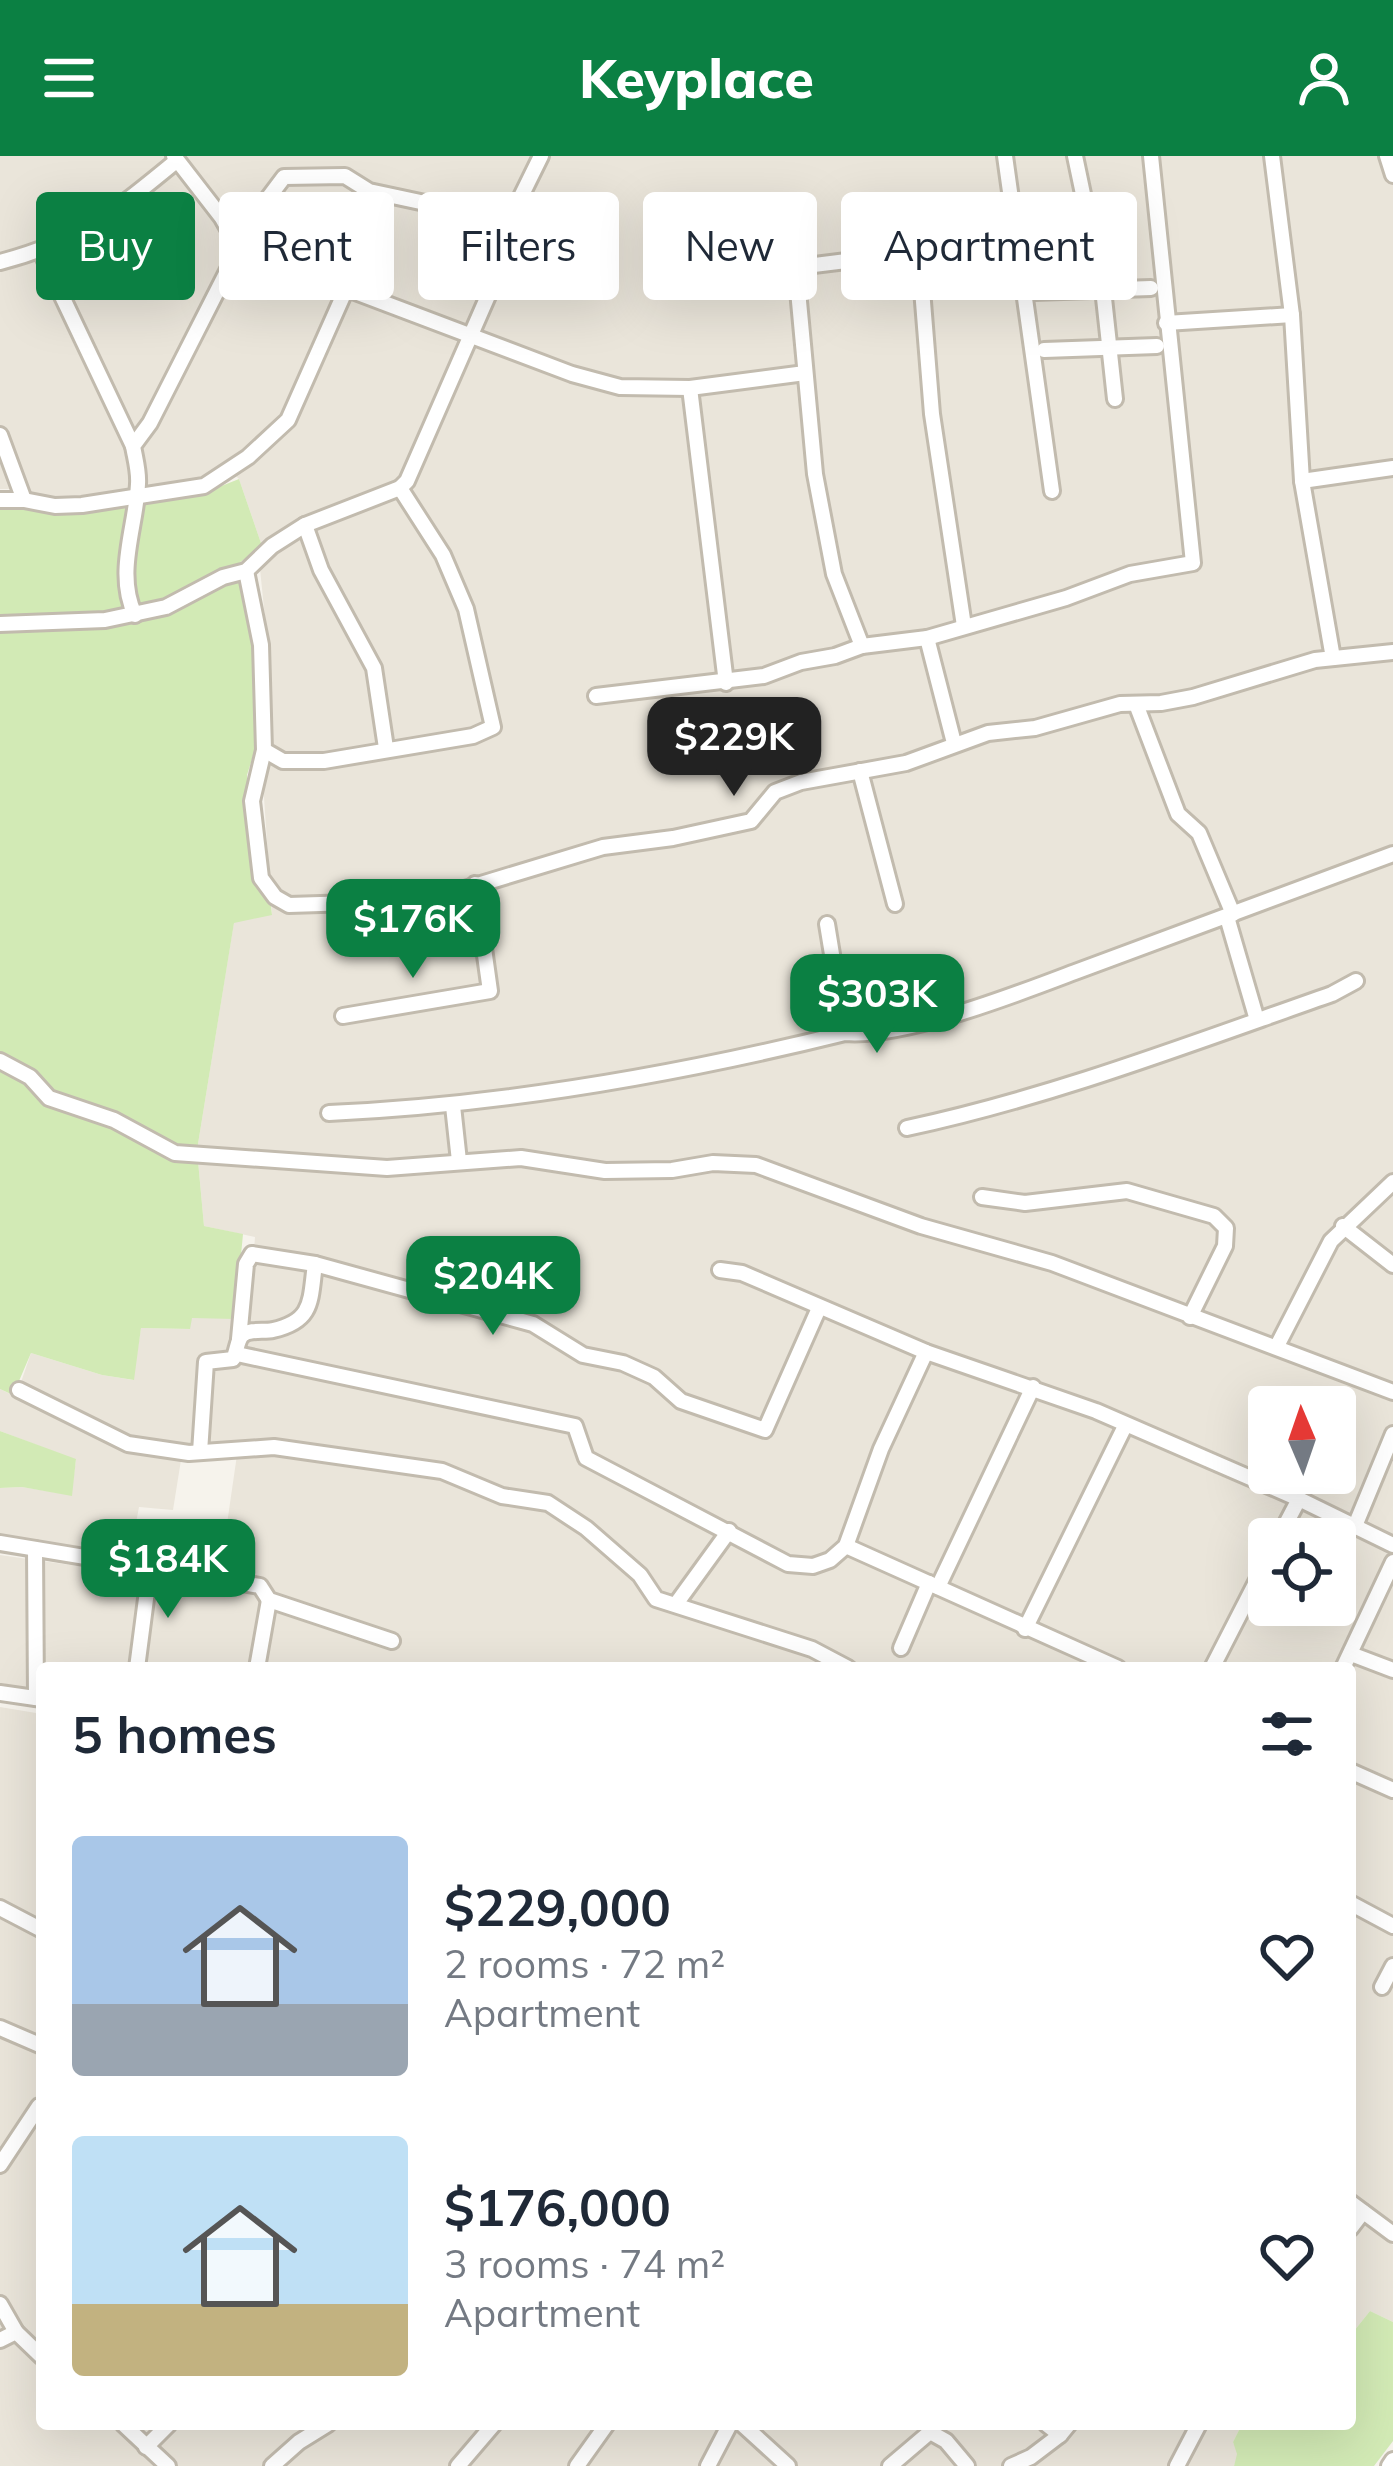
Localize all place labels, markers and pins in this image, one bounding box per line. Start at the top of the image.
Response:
pin: $229K [650,697,818,799]
pin: $176K [329,879,497,981]
pin: $303K [793,954,961,1056]
pin: $204K [409,1236,577,1338]
pin: $184K [84,1519,252,1621]

